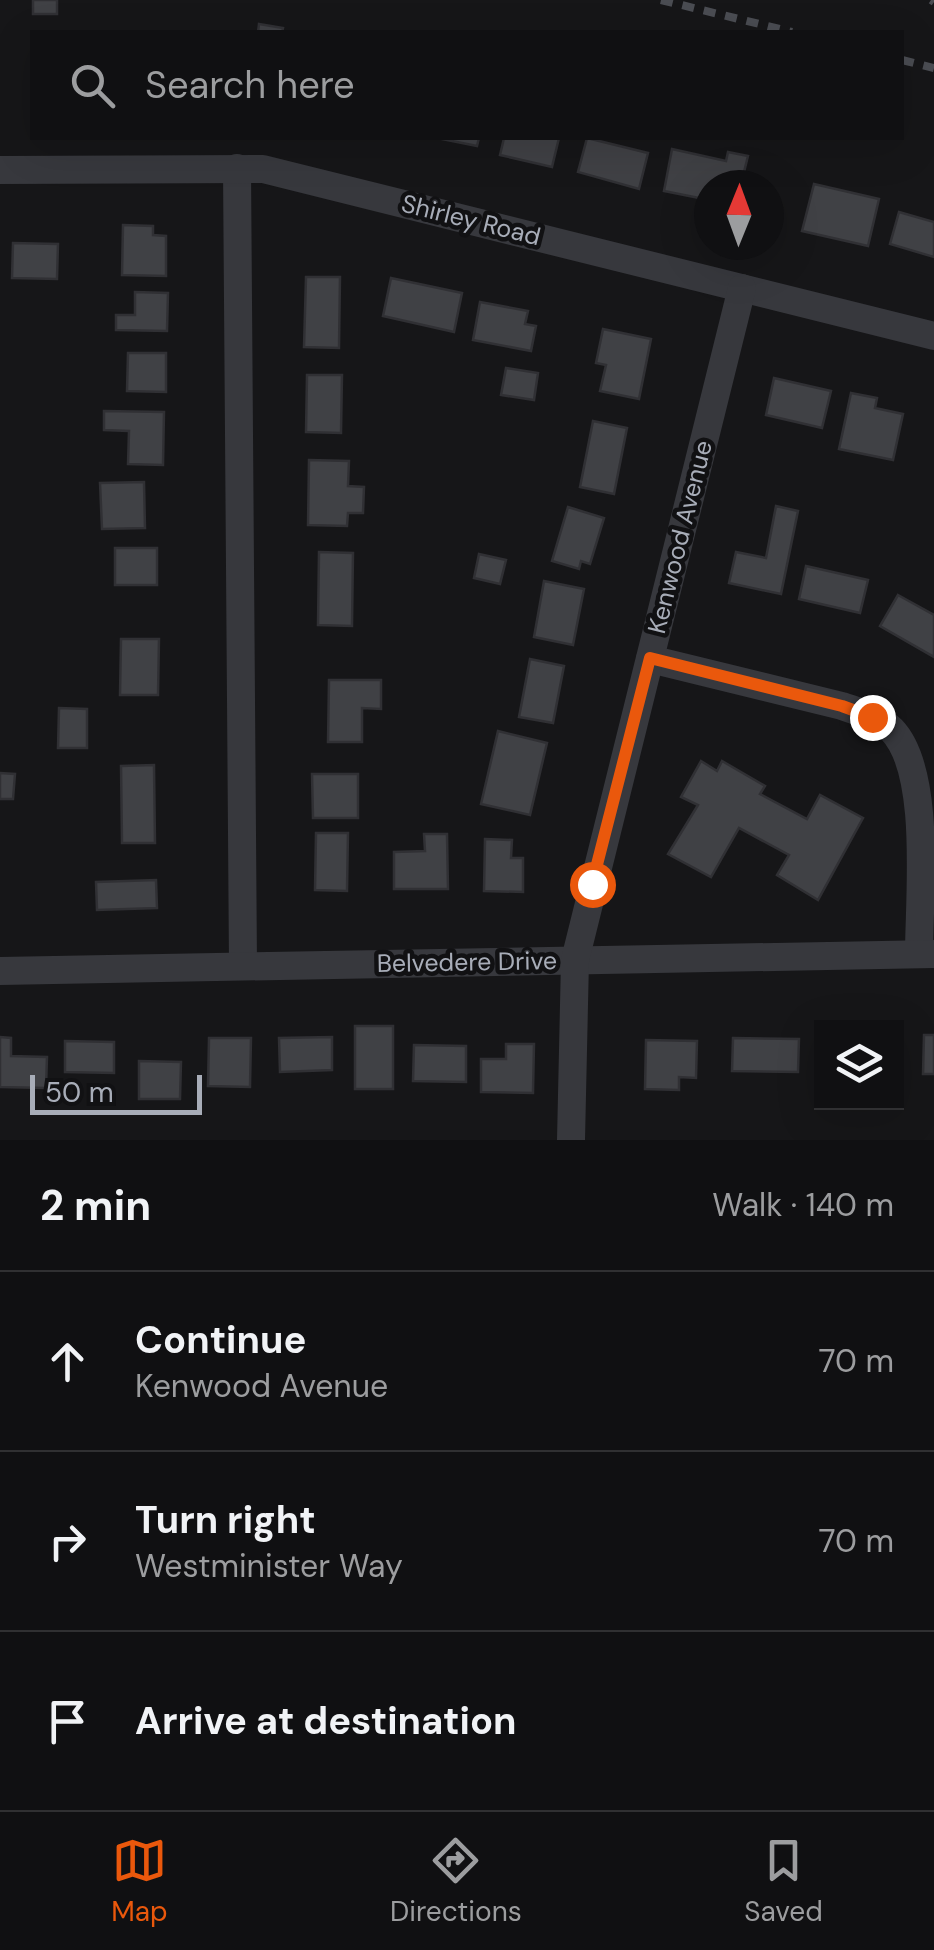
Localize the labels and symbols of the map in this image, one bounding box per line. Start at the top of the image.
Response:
north arrow [694,170,784,260]
street label: Shirley Road [398,187,544,253]
street label: Kenwood Avenue [640,437,720,637]
route end [850,695,896,741]
route start [570,862,616,908]
street label: Belvedere Drive [377,944,557,980]
scale bar [30,1070,202,1114]

